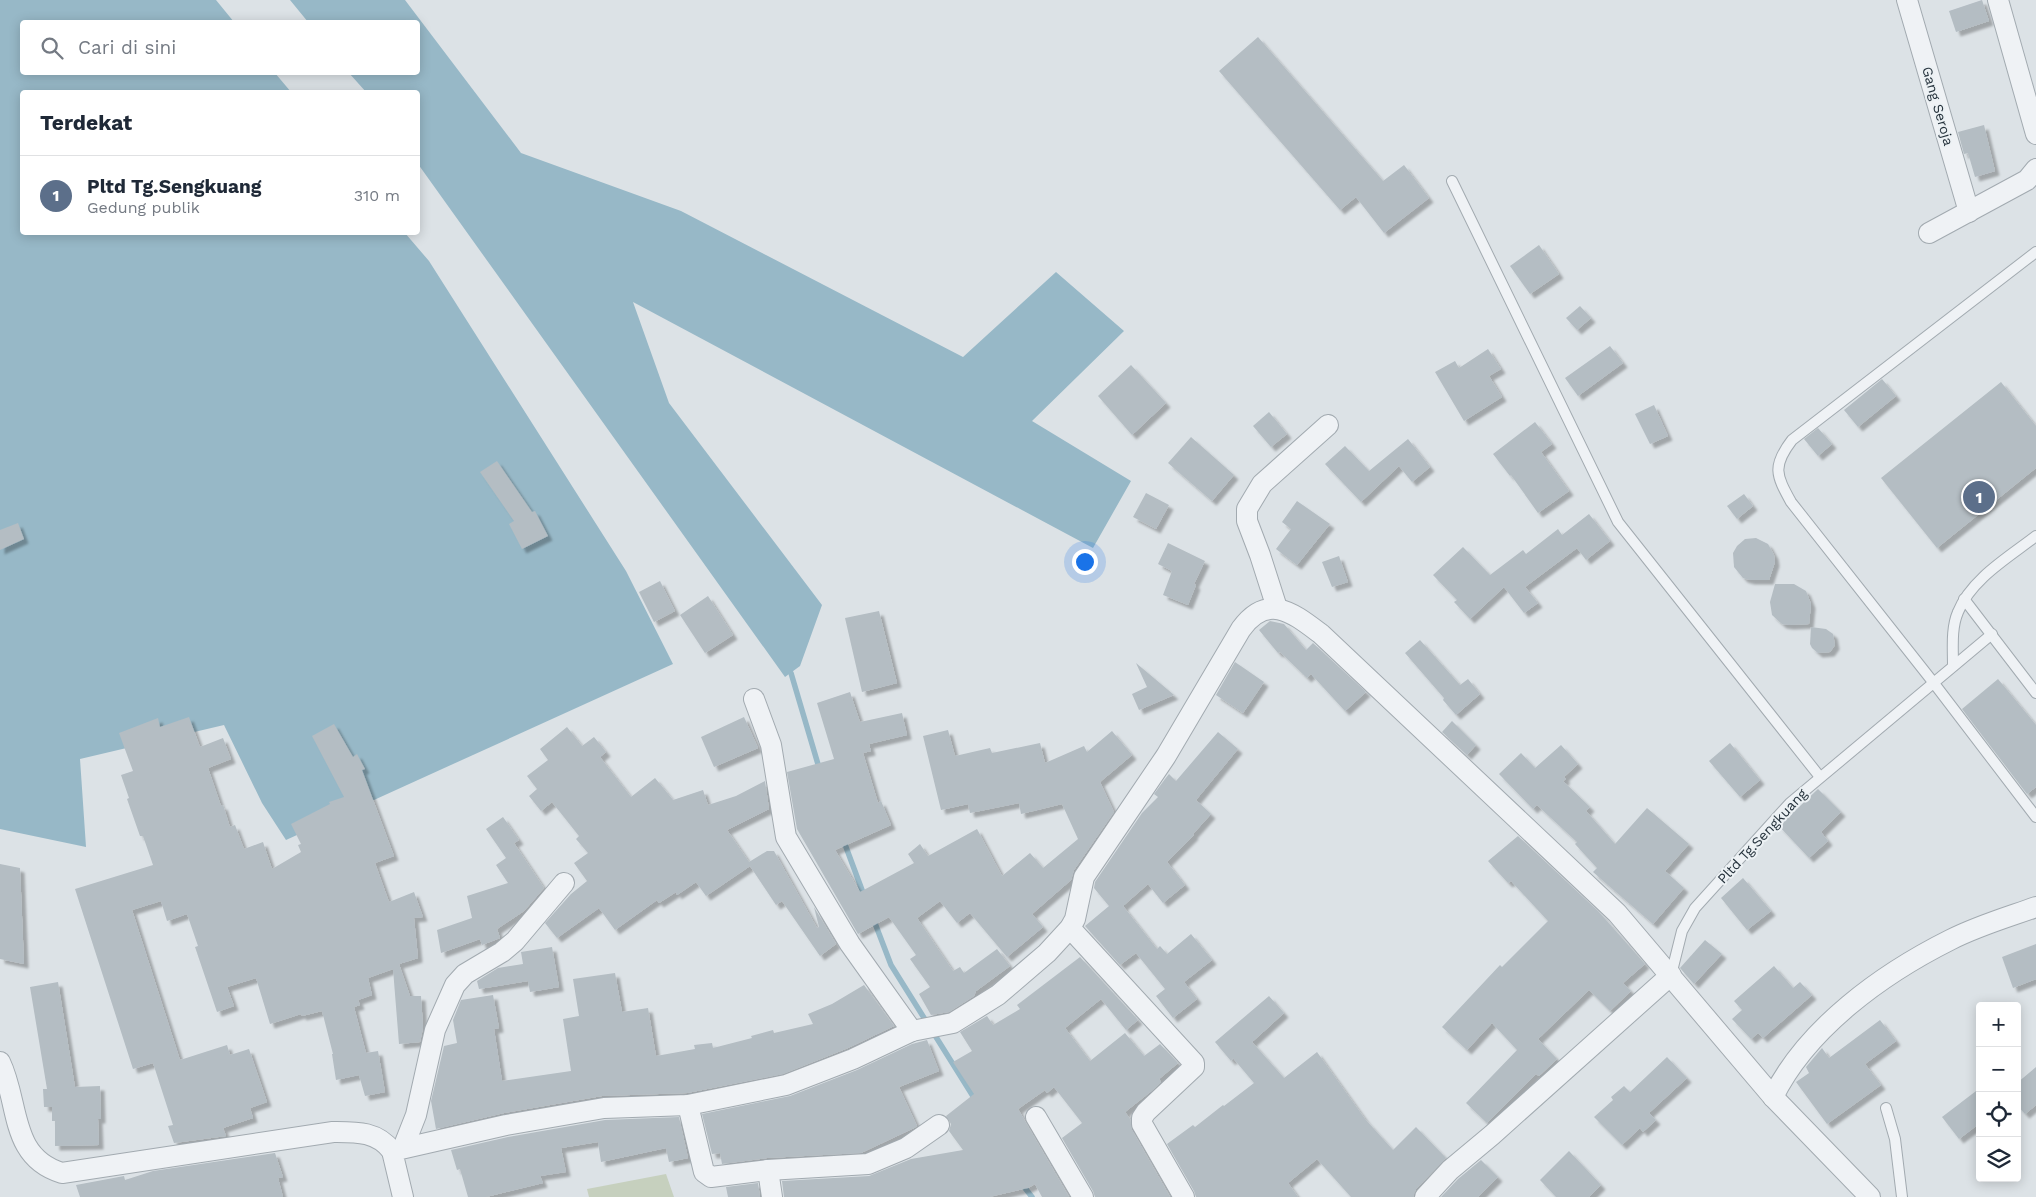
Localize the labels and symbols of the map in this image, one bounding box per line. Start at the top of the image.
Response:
street label: Gang Seroja [1919,65,1957,147]
pin: 1 [1963,478,1995,516]
your location [1072,549,1098,575]
street label: Pltd Tg.Sengkuang [1714,785,1810,887]

